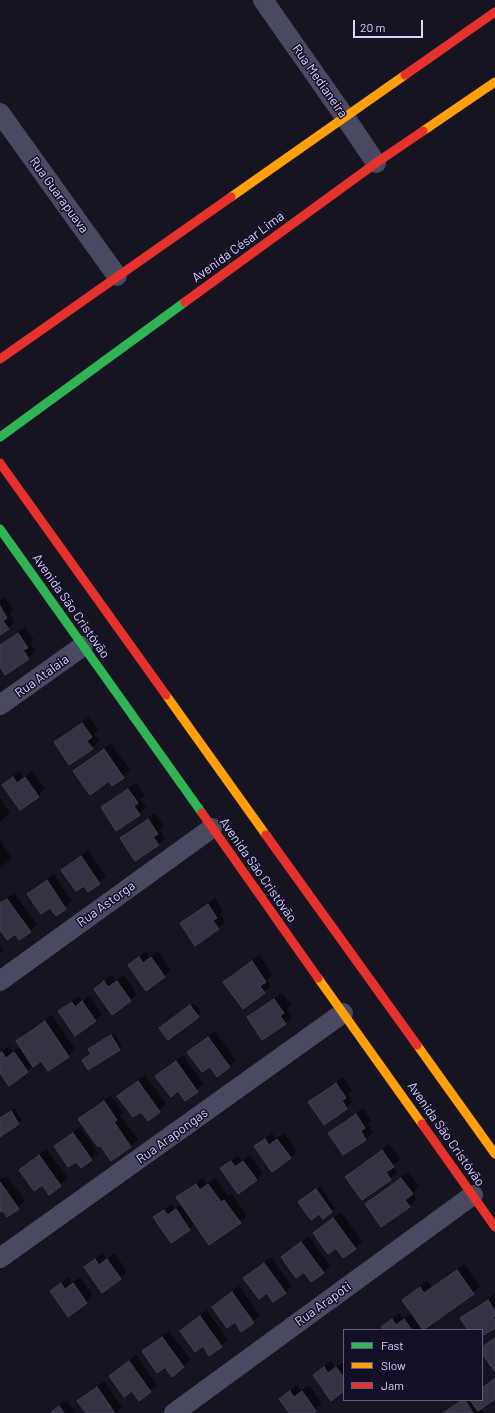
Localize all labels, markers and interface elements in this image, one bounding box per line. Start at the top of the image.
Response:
scale bar [355,12,425,38]
text: 20 m [360,20,386,34]
street label: Rua Medianeira [289,41,351,121]
street label: Rua Guarapuava [26,154,92,236]
street label: Avenida César Lima [189,208,287,286]
street label: Avenida São Cristóvão [29,551,113,661]
street label: Rua Atalaia [12,651,72,701]
street label: Avenida São Cristóvão [216,815,300,925]
street label: Rua Astorga [74,878,138,930]
street label: Avenida São Cristóvão [404,1079,488,1189]
street label: Rua Arapongas [133,1105,211,1167]
street label: Rua Arapoti [292,1278,354,1330]
legend [343,1329,483,1401]
text: Fast [381,1338,404,1352]
text: Slow [381,1358,406,1372]
text: Jam [381,1378,404,1392]

